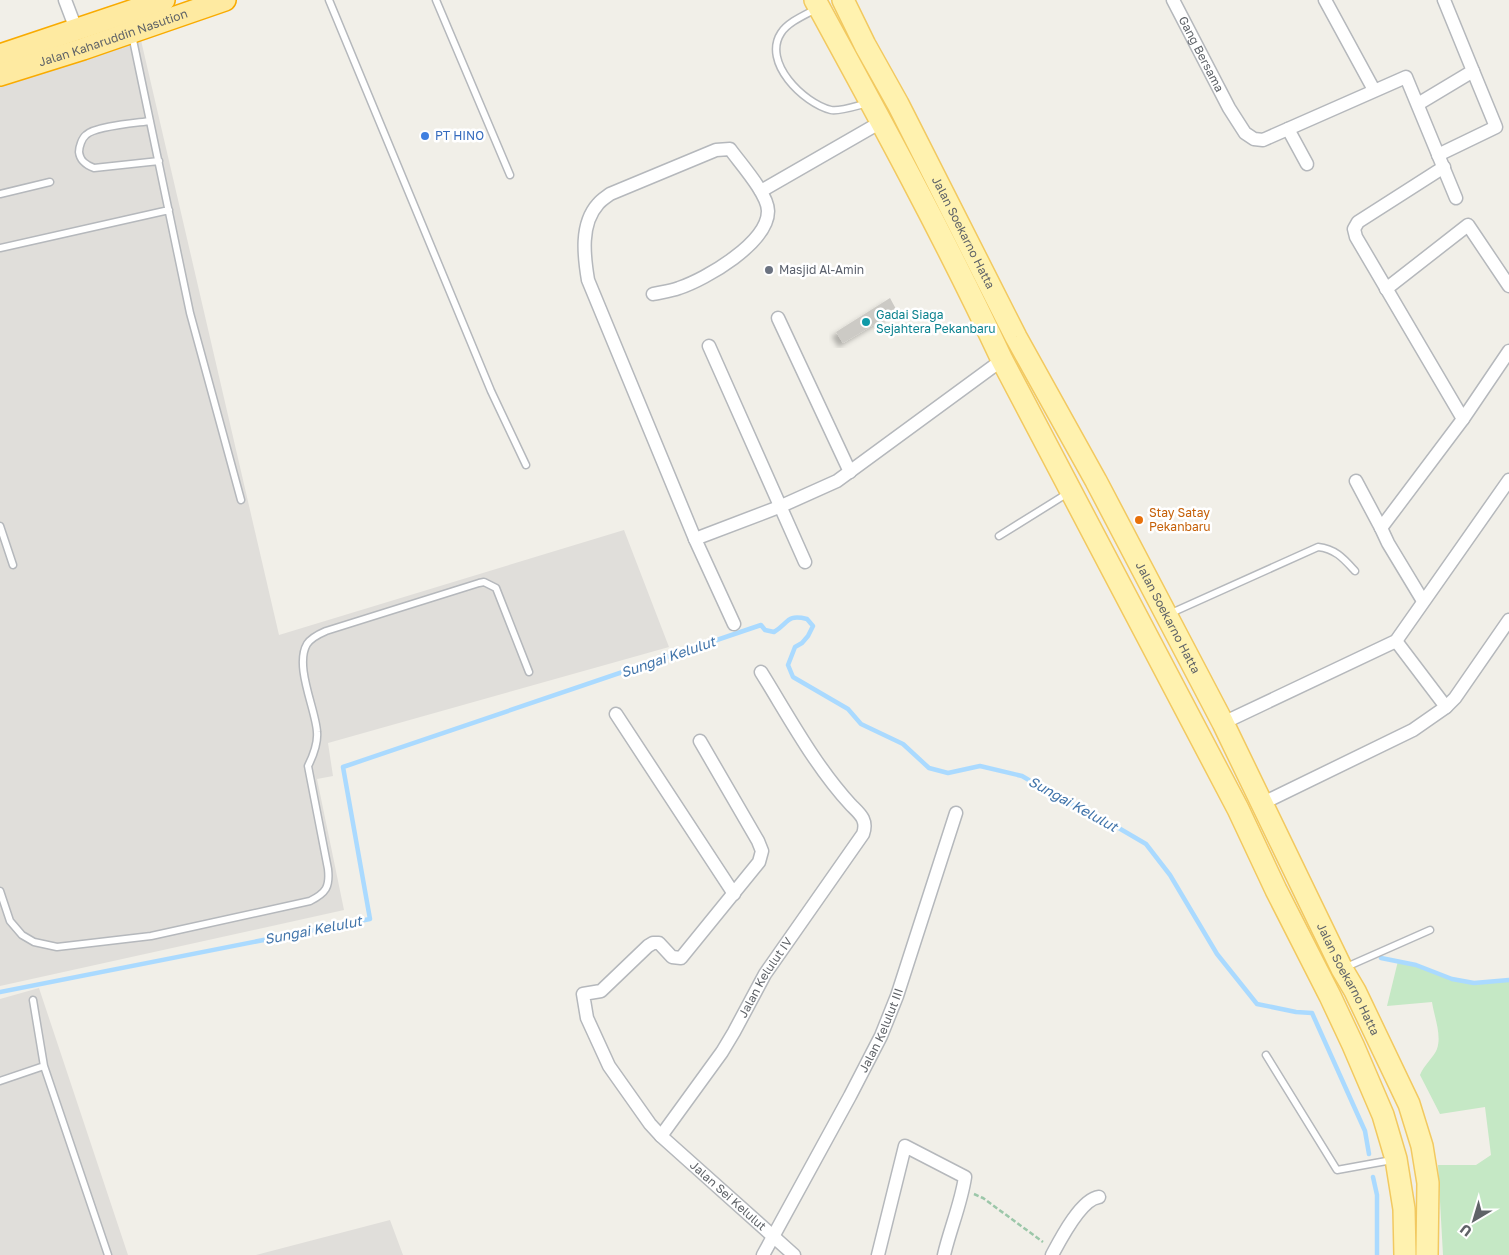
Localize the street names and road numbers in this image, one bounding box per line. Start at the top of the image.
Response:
street label: Jalan Kaharuddin Nasution [37,6,189,69]
street label: Gang Bersama [1176,13,1227,94]
street label: Jalan Soekarno Hatta [929,174,998,291]
street label: Jalan Soekarno Hatta [1133,559,1204,676]
street label: Jalan Soekarno Hatta [1314,920,1383,1038]
street label: Jalan Kelulut IV [735,934,795,1020]
street label: Jalan Kelulut III [855,986,906,1075]
street label: Jalan Sei Kelulut [687,1157,770,1234]

